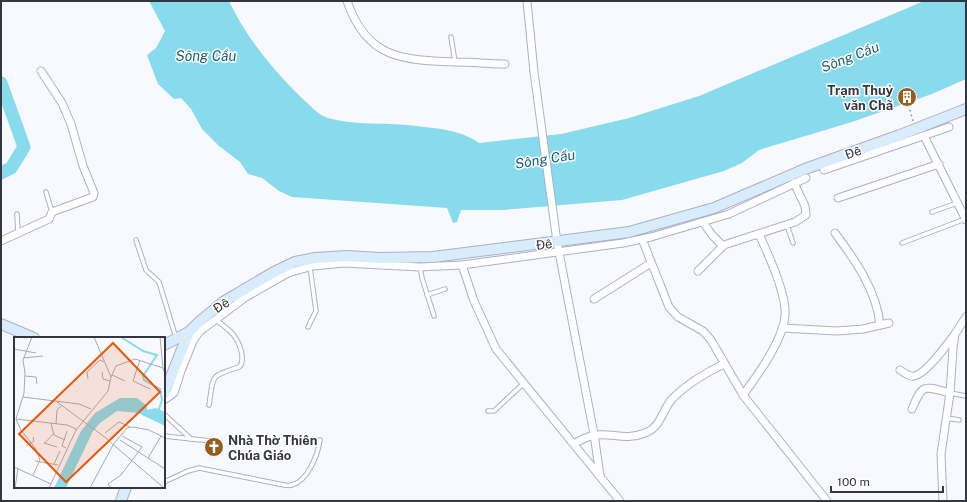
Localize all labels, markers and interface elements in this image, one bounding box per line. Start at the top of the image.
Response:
water label: Sông Cầu [819,39,881,75]
water label: Sông Cầu [176,48,237,64]
place label: Trạm Thuỷ văn Chã [827,83,894,113]
building icon: Trạm Thuỷ văn Chã [896,86,918,108]
street label: Đê [843,143,863,162]
water label: Sông Cầu [514,146,576,172]
street label: Đê [535,236,553,253]
street label: Đê [210,295,232,316]
inset map [14,337,165,488]
place label: Nhà Thờ Thiên Chúa Giáo [228,433,317,463]
church icon: Nhà Thờ Thiên Chúa Giáo [203,436,225,458]
scale bar [831,468,943,494]
text: 100 m [837,475,870,489]

